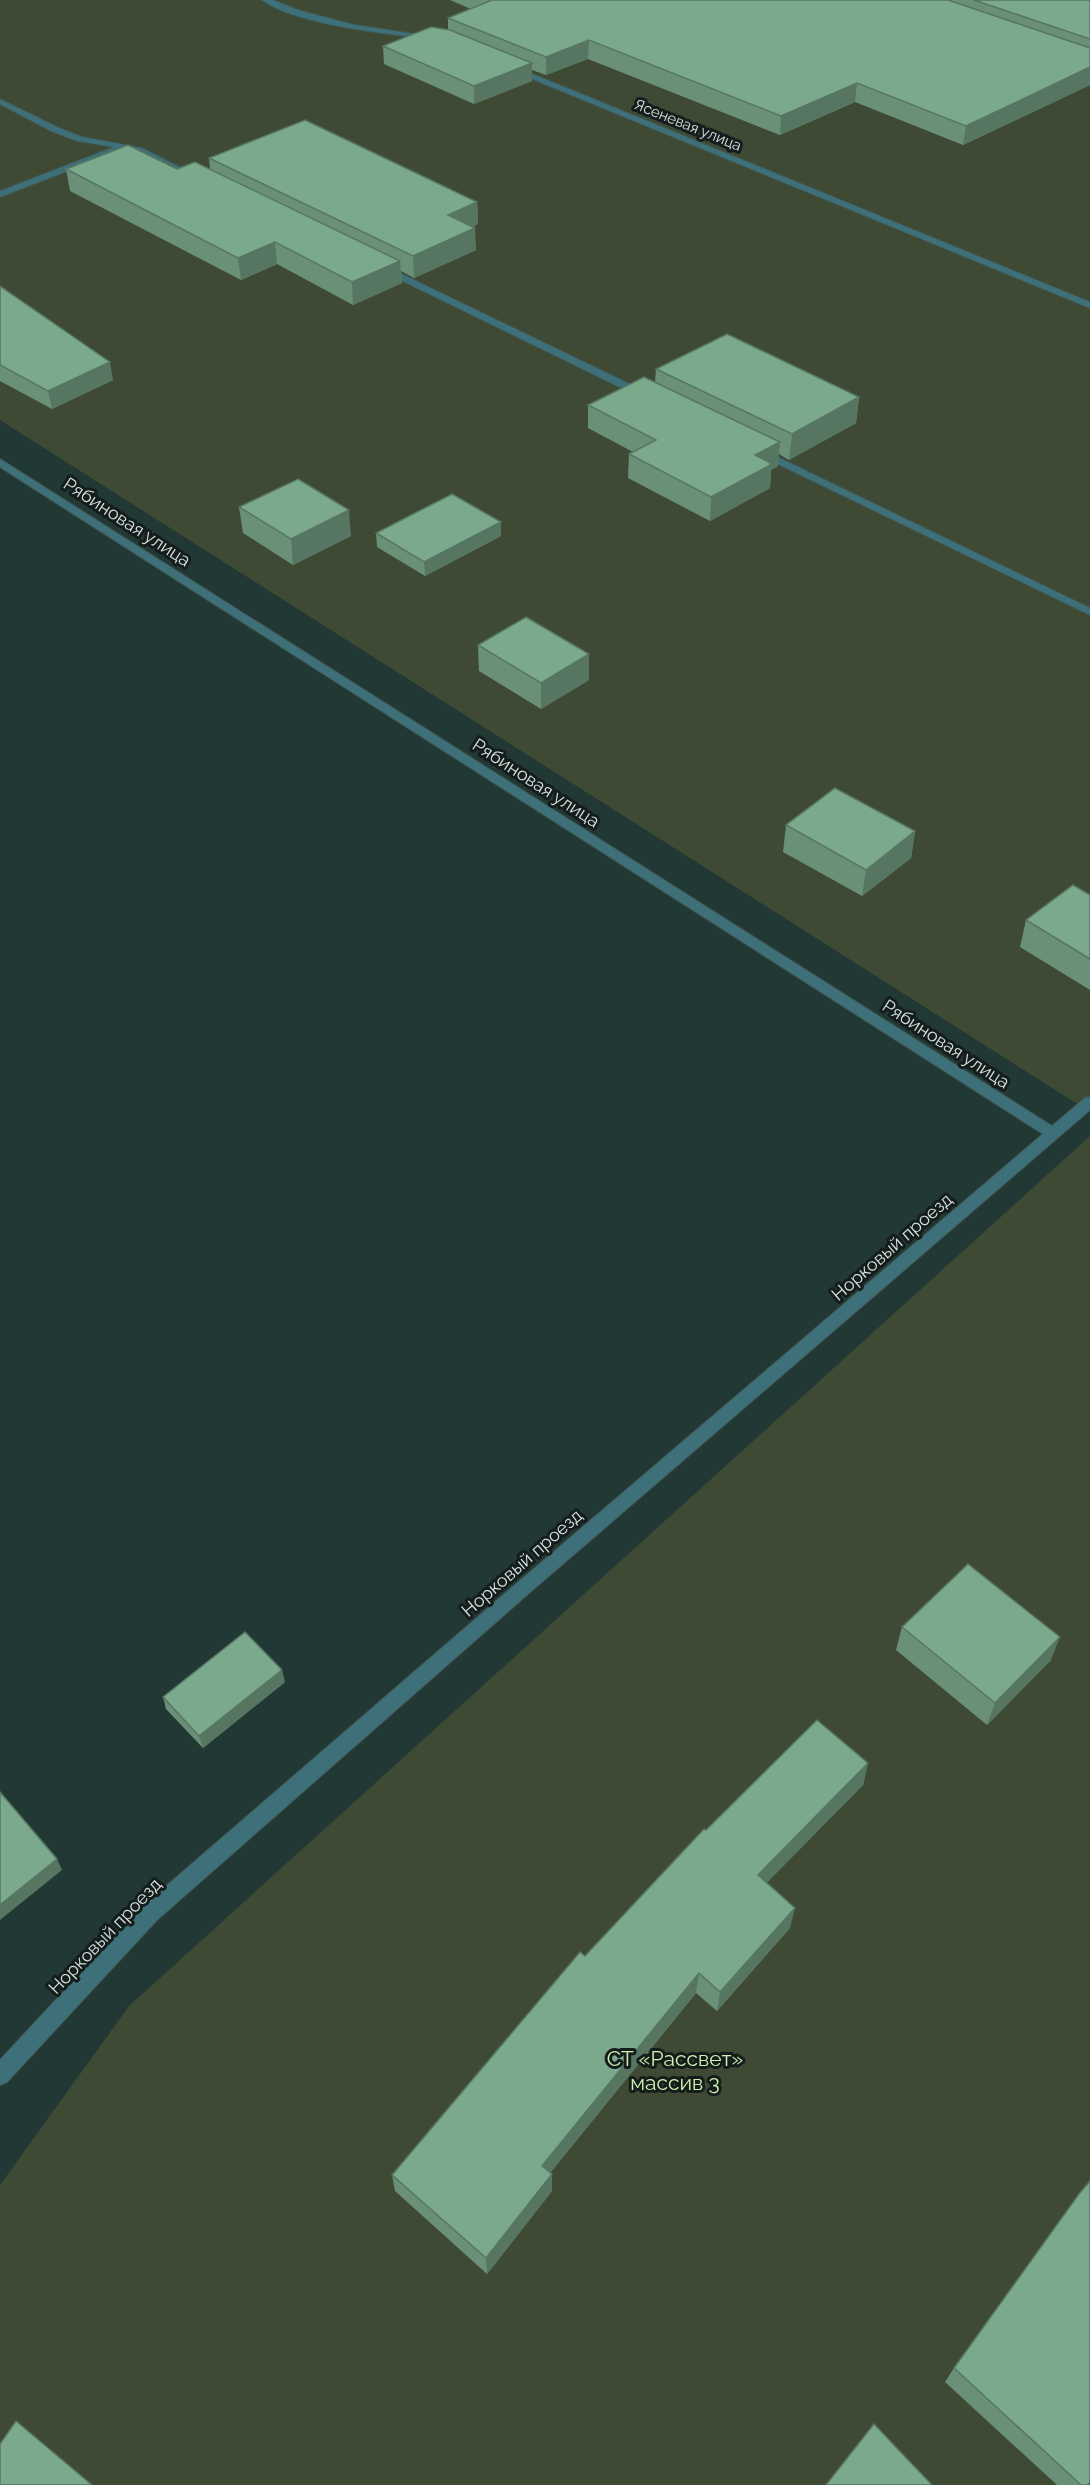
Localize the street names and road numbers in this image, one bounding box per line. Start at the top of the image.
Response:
street label: Ясеневая улица [632,95,744,155]
street label: Рябиновая улица [60,473,195,570]
street label: Рябиновая улица [469,734,604,831]
street label: Рябиновая улица [879,995,1014,1092]
street label: Норковый проезд [827,1189,956,1305]
street label: Норковый проезд [457,1505,586,1621]
street label: Норковый проезд [44,1873,165,1998]

